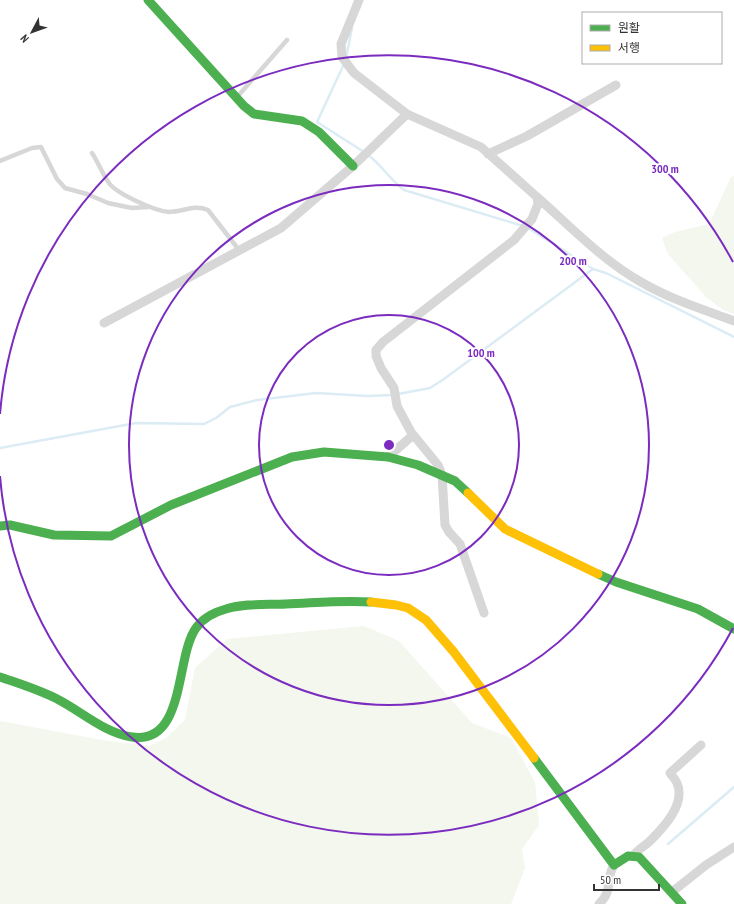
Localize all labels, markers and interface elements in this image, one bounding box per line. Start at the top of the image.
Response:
north arrow [12,12,52,52]
legend [582,12,722,64]
text: 원활 [618,20,640,35]
text: N [17,32,32,45]
text: 서행 [618,40,640,55]
text: 300 m [651,161,679,176]
text: 200 m [559,253,587,268]
text: 100 m [467,345,495,360]
centre of rings [382,438,396,452]
scale bar [594,866,659,892]
text: 50 m [600,872,621,887]

